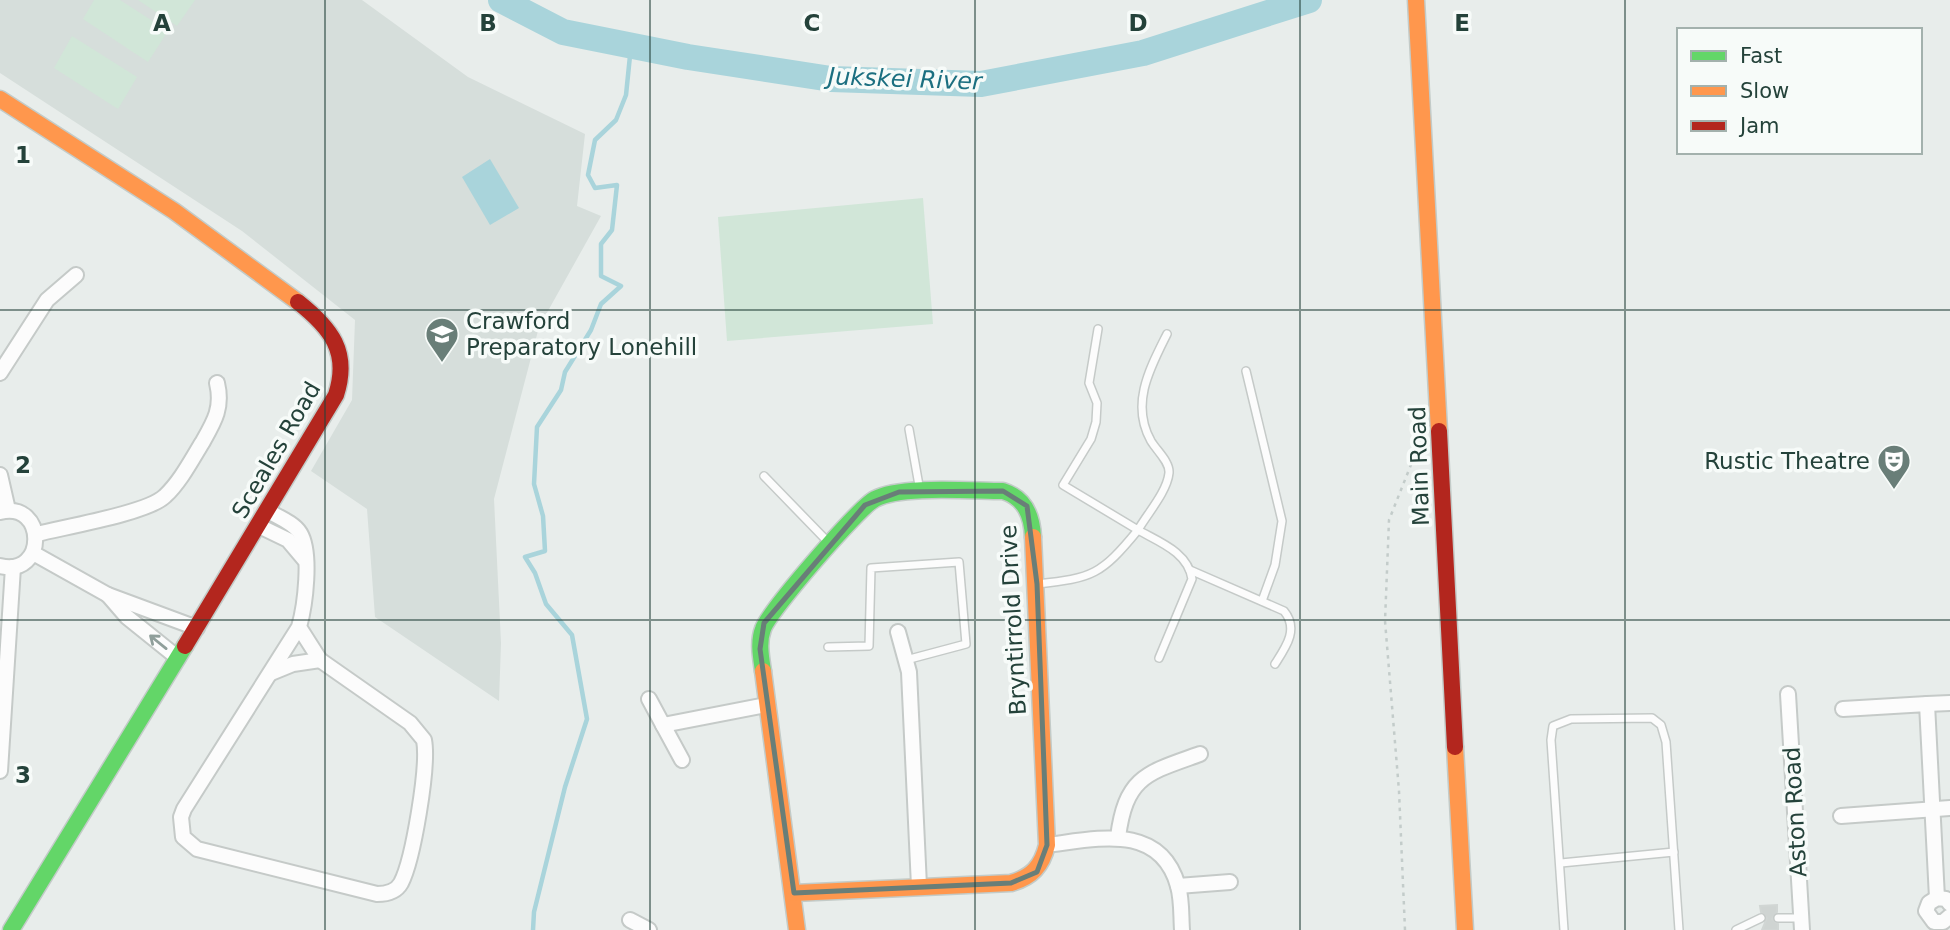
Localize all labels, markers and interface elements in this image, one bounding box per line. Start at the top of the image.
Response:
text: A [153,10,171,36]
text: B [479,10,497,36]
text: C [804,10,820,36]
text: D [1128,10,1148,36]
text: E [1454,10,1470,36]
legend [1677,28,1922,154]
text: Fast [1740,44,1782,68]
water label: Jukskei River [824,62,984,96]
text: Slow [1740,79,1789,103]
text: Jam [1738,114,1780,138]
text: 1 [15,142,31,168]
place label: Crawford Preparatory Lonehill [466,308,697,360]
school or university icon: Crawford Preparatory Lonehill [423,315,461,364]
street label: Sceales Road [226,377,326,523]
street label: Main Road [1404,406,1434,526]
theatre icon: Rustic Theatre [1875,442,1913,491]
place label: Rustic Theatre [1704,448,1870,474]
text: 2 [15,452,31,478]
street label: Bryntirrold Drive [995,524,1031,716]
one-way arrow [150,634,168,650]
street label: Aston Road [1779,746,1811,878]
text: 3 [15,762,31,788]

